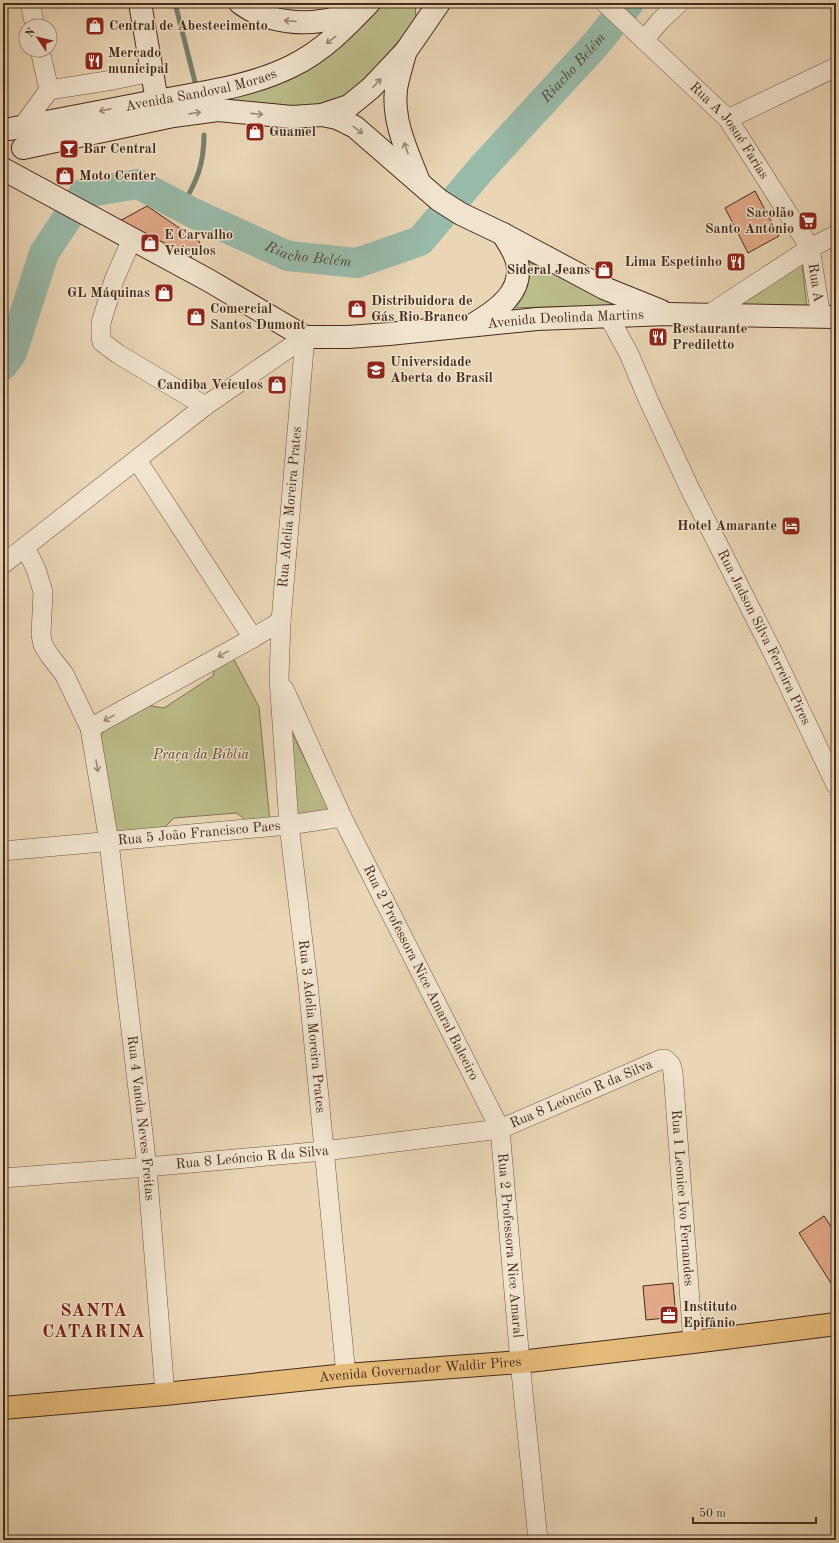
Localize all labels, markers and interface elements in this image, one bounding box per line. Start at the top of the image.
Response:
shop icon: Central de Abestecimento [84,15,106,37]
north arrow [18,18,58,58]
one-way arrow [284,18,297,25]
place label: Central de Abestecimento [109,19,268,33]
text: N [24,26,38,40]
water label: Riacho Belém [538,30,609,106]
one-way arrow [326,36,337,44]
place label: Mercado municipal [108,46,169,76]
restaurant icon: Mercado municipal [83,50,105,72]
street label: Avenida Sandoval Moraes [124,67,279,114]
one-way arrow [372,78,382,88]
street label: Rua A Josué Farias [687,80,771,182]
one-way arrow [99,107,112,115]
one-way arrow [188,109,201,117]
one-way arrow [250,110,263,118]
shop icon: Guamel [244,121,266,143]
place label: Guamel [269,125,316,139]
one-way arrow [352,125,363,134]
bar icon: Bar Central [58,138,80,160]
place label: Bar Central [83,142,156,156]
one-way arrow [402,143,410,155]
shop icon: Moto Center [54,165,76,187]
place label: Moto Center [79,169,156,183]
place label: Sacolão Santo Antônio [705,206,794,236]
supermarket icon: Sacolão Santo Antônio [797,210,819,232]
place label: E Carvalho Veículos [164,228,233,258]
shop icon: E Carvalho Veículos [139,232,161,254]
water label: Riacho Belém [262,239,352,270]
restaurant icon: Lima Espetinho [725,251,747,273]
place label: Lima Espetinho [624,255,722,269]
shop icon: Sideral Jeans [593,259,615,281]
street label: Rua A [806,262,826,303]
place label: Sideral Jeans [507,263,590,277]
shop icon: GL Máquinas [153,282,175,304]
place label: GL Máquinas [67,286,150,300]
place label: Distribuidora de Gás Rio Branco [371,294,473,324]
shop icon: Distribuidora de Gás Rio Branco [346,298,368,320]
place label: Comercial Santos Dumont [210,302,306,332]
shop icon: Comercial Santos Dumont [185,306,207,328]
street label: Avenida Deolinda Martins [487,308,644,331]
place label: Restaurante Prediletto [672,322,747,352]
restaurant icon: Restaurante Prediletto [647,326,669,348]
place label: Universidade Aberta do Brasil [390,355,493,385]
school or university icon: Universidade Aberta do Brasil [365,359,387,381]
shop icon: Candiba Veículos [266,374,288,396]
place label: Candiba Veículos [157,378,263,392]
street label: Rua Adelia Moreira Prates [276,426,304,588]
hotel icon: Hotel Amarante [780,515,802,537]
place label: Hotel Amarante [677,519,777,533]
street label: Rua Jadson Silva Ferreira Pires [715,547,813,727]
one-way arrow [217,651,229,659]
one-way arrow [103,714,115,722]
park label: Praça da Bíblia [152,748,250,762]
one-way arrow [93,760,101,773]
street label: Rua 5 João Francisco Paes [117,819,281,848]
street label: Rua 2 Professora Nice Amaral Baleeiro [361,863,481,1083]
street label: Rua 3 Adelia Moreira Prates [296,939,328,1114]
street label: Rua 4 Vanda Neves Freitas [125,1034,157,1201]
street label: Rua 8 Leôncio R da Silva [508,1057,655,1131]
street label: Rua 1 Leonice Ivo Fernandes [669,1109,696,1287]
street label: Rua 8 Leóncio R da Silva [175,1143,330,1171]
street label: Rua 2 Professora Nice Amaral [495,1152,525,1339]
place label: Instituto Epifânio [683,1300,737,1330]
district label: SANTA CATARINA [42,1302,146,1341]
office icon: Instituto Epifânio [658,1304,680,1326]
street label: Avenida Governador Waldir Pires [318,1355,522,1385]
scale bar [693,1499,816,1525]
text: 50 m [699,1507,726,1520]

